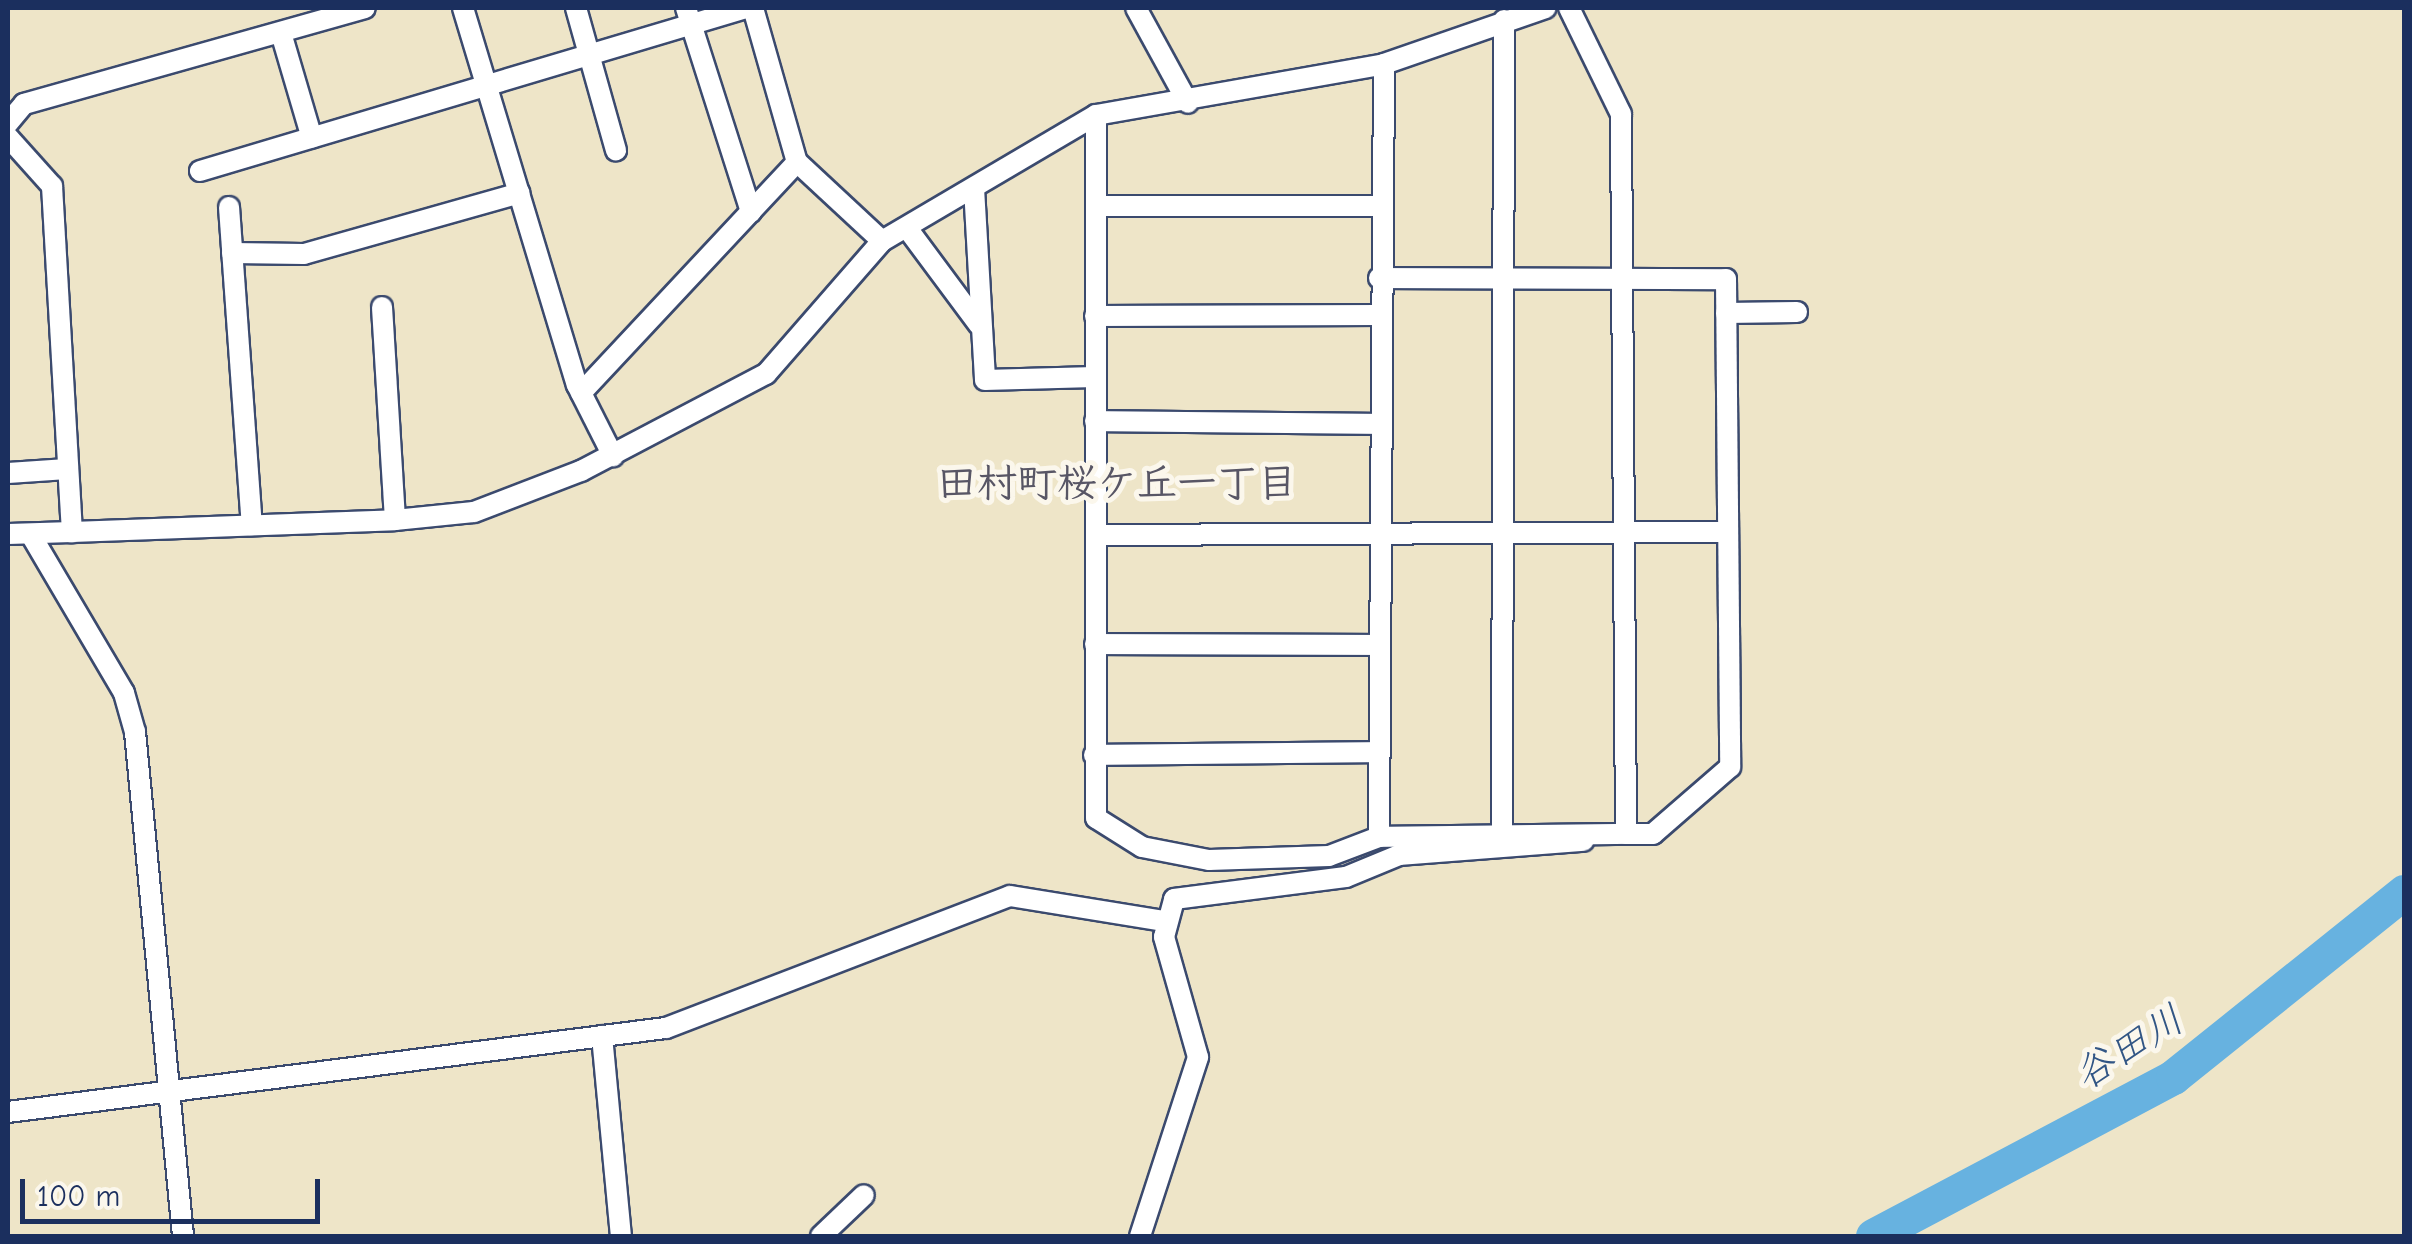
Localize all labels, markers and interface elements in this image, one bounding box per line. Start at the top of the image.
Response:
district label: 田村町桜ケ丘一丁目 [937,459,1297,507]
water label: 谷田川 [2065,995,2193,1099]
scale bar [25,1159,325,1221]
text: 100 m [37,1179,120,1214]

